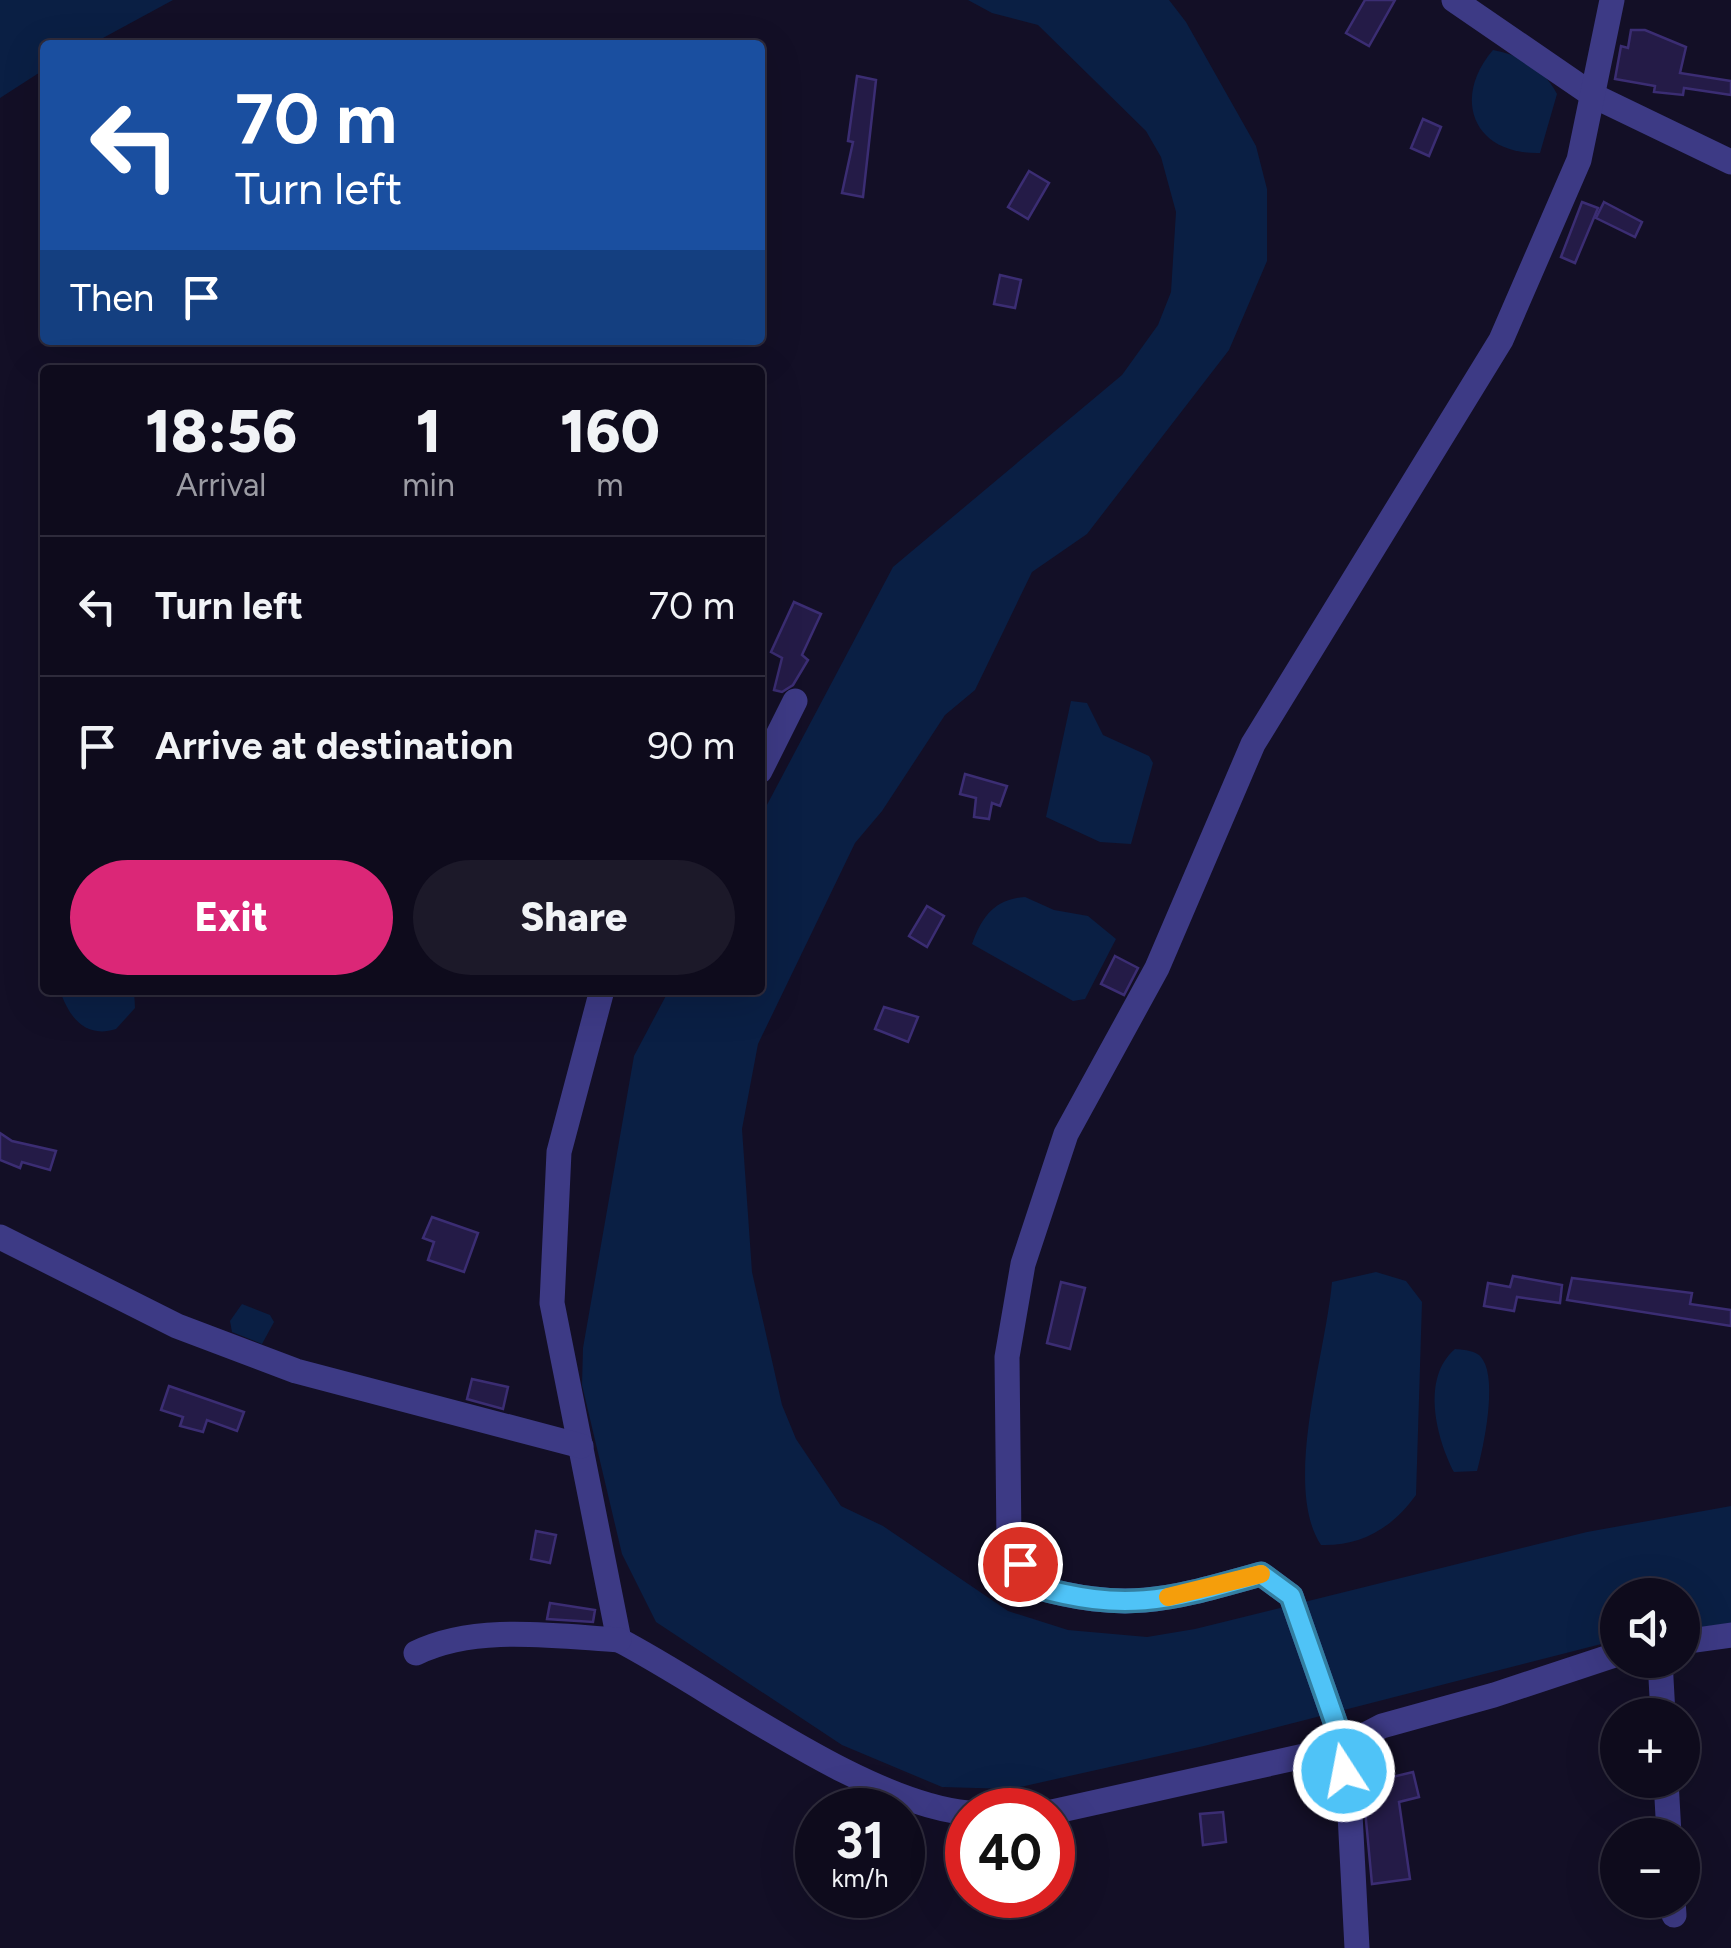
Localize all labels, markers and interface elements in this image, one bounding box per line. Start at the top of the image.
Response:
text: 70 m [235,76,397,161]
icon: left [70,80,200,210]
text: Turn left [235,161,402,215]
icon: arrive [174,270,229,325]
text: Then [70,275,154,321]
text: 18:56 [145,395,297,467]
text: 1 [416,395,441,467]
text: 160 [560,395,660,467]
text: Arrival [176,466,266,504]
text: min [402,466,455,504]
text: m [596,466,623,504]
icon: left [70,579,125,634]
text: Turn left [155,583,303,629]
text: 70 m [649,583,735,629]
icon: arrive [70,719,125,774]
text: Arrive at destination [155,723,513,769]
text: 90 m [647,723,735,769]
button: Exit [70,860,393,975]
button: Share [413,860,735,975]
pin [978,1522,1063,1607]
icon: arrive [993,1537,1048,1592]
map controls [1600,1578,1700,1918]
button: sound [1600,1578,1700,1678]
button: + [1600,1698,1700,1798]
position arrow [1292,1719,1396,1823]
speed limit sign: 40 [945,1788,1075,1918]
text: 31 [836,1810,884,1871]
button: − [1600,1818,1700,1918]
text: km/h [831,1863,889,1893]

